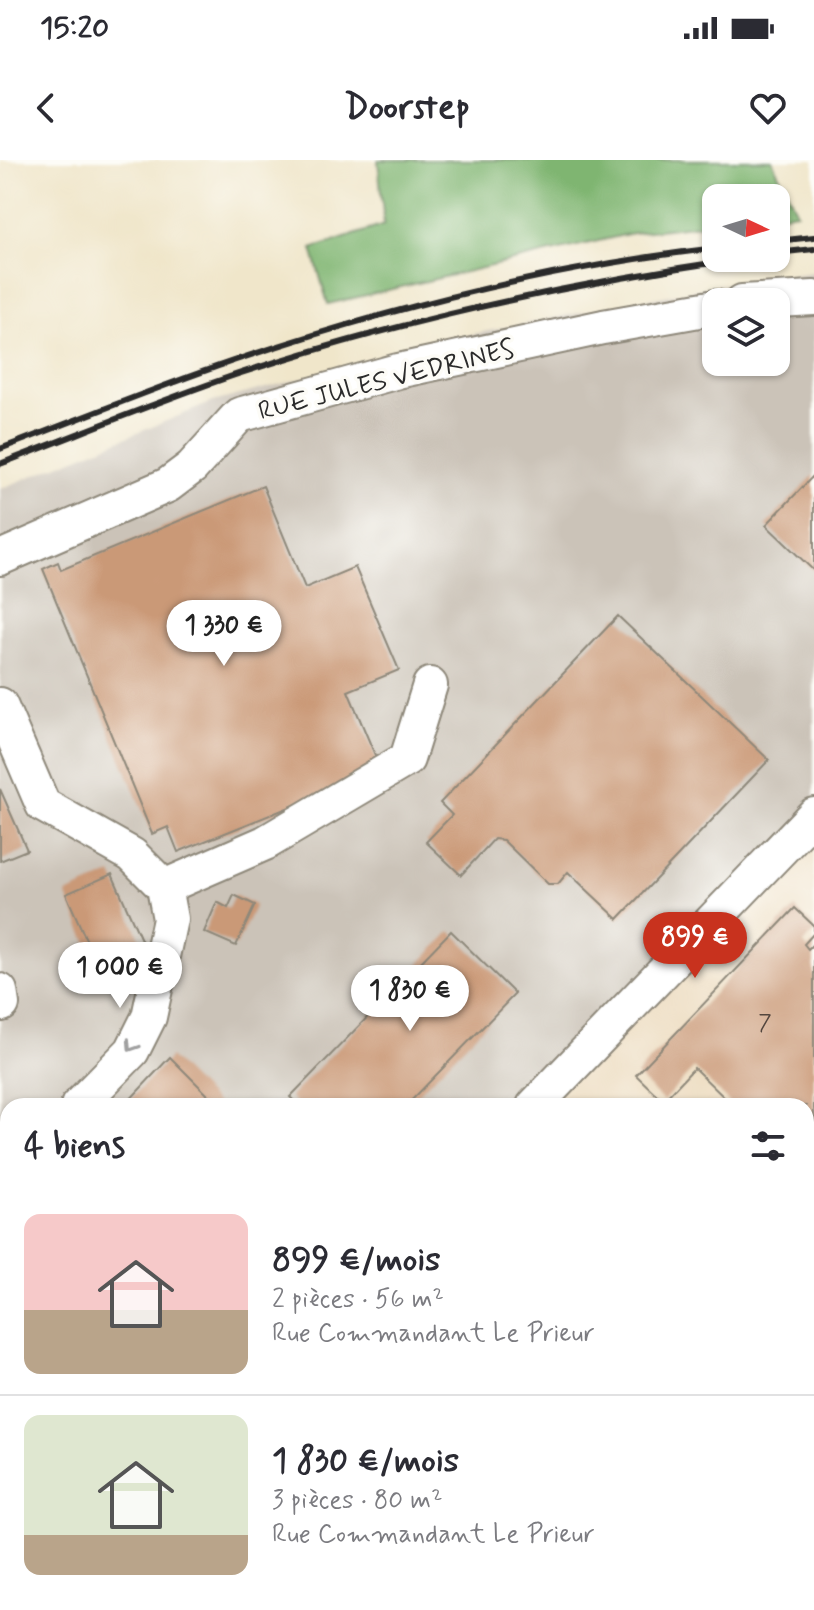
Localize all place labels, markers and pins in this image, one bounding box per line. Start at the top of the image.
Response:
pin: 1 330 € [150,600,298,668]
pin: 899 € [639,912,751,980]
pin: 1 000 € [46,942,194,1010]
pin: 1 830 € [336,965,484,1033]

